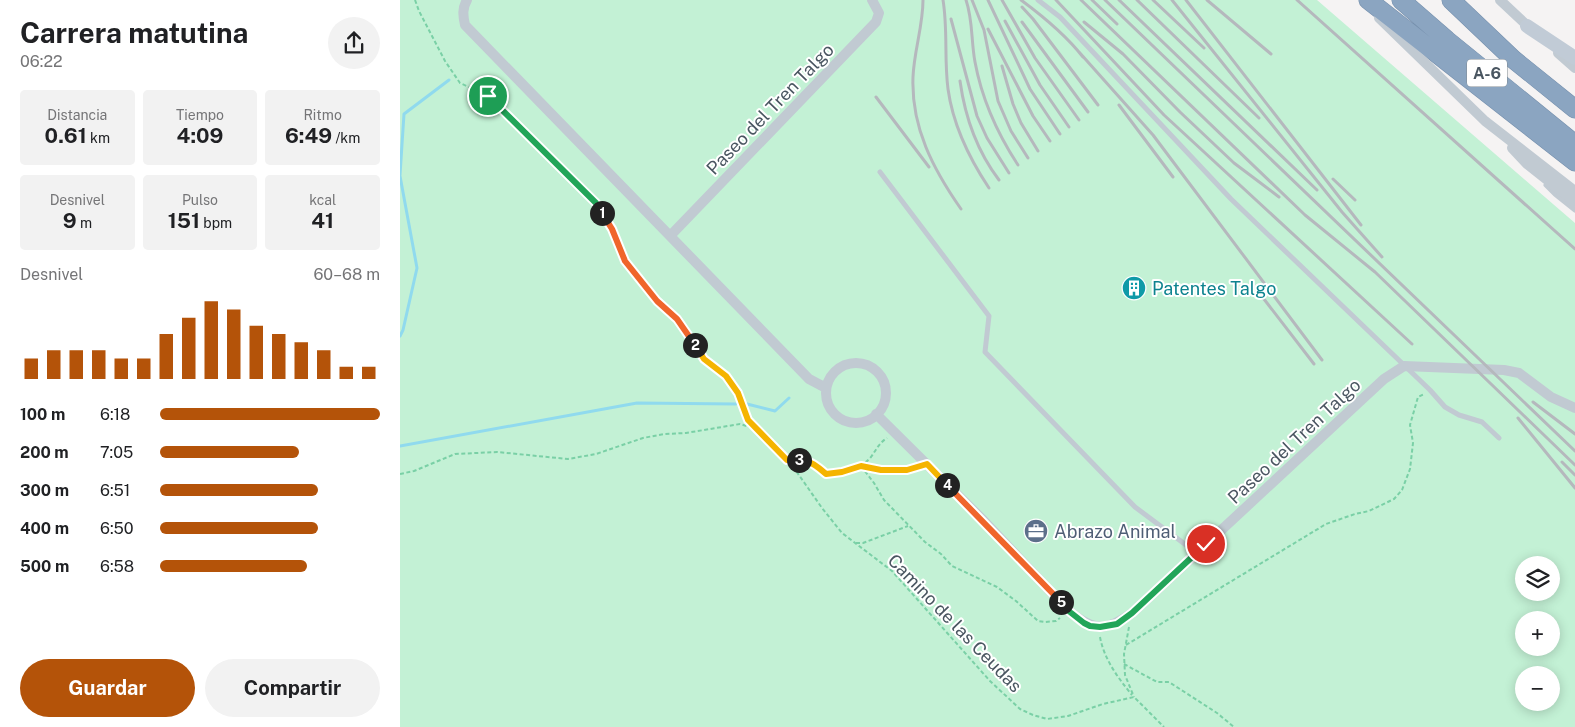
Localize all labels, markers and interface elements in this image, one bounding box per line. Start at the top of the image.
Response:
text: Carrera matutina [20,16,248,49]
button: share [328,17,380,69]
street label: Paseo del Tren Talgo [702,39,838,179]
text: 06:22 [20,52,63,71]
road number: A-6 [1467,59,1507,86]
pin [467,75,509,117]
icon: arrive [474,82,502,110]
text: Distancia [47,107,107,123]
text: Tiempo [176,107,224,123]
text: Ritmo [303,107,342,123]
text: 0.61 [45,123,87,148]
text: 4:09 [177,123,223,148]
text: 6:49 [285,123,332,148]
text: km [87,130,110,146]
text: /km [332,130,360,146]
text: Desnivel [50,192,105,208]
text: Pulso [182,192,218,208]
text: kcal [309,192,336,208]
pin: 1 [590,200,614,226]
text: 1 [600,205,606,221]
text: 9 [63,208,76,233]
text: 151 [168,208,200,233]
text: 41 [311,208,334,233]
text: m [76,215,92,231]
text: bpm [200,215,232,231]
text: Desnivel [20,265,83,284]
text: 60–68 m [314,265,380,284]
building icon: Patentes Talgo [1121,275,1147,301]
place label: Patentes Talgo [1152,278,1276,299]
pin: 2 [682,332,708,358]
text: 2 [691,337,700,353]
street label: Paseo del Tren Talgo [1223,374,1365,508]
text: 100 m [20,405,65,424]
text: 6:18 [100,405,130,424]
text: 200 m [20,443,69,462]
text: 7:05 [100,443,133,462]
pin: 3 [786,448,812,472]
text: 3 [795,452,804,468]
pin: 4 [934,472,960,498]
text: 4 [943,477,952,493]
text: 300 m [20,481,69,500]
text: 6:51 [100,481,130,500]
office icon: Abrazo Animal [1023,518,1049,544]
text: 400 m [20,519,69,538]
text: 6:50 [100,519,134,538]
place label: Abrazo Animal [1054,521,1176,542]
pin [1185,523,1227,565]
icon: check [1192,530,1220,558]
street label: Camino de las Ceudas [884,550,1026,696]
map controls [1515,556,1560,711]
button: layers [1515,556,1560,601]
text: 500 m [20,557,69,576]
text: 6:58 [100,557,134,576]
pin: 5 [1048,590,1074,614]
text: 5 [1057,594,1066,610]
button: + [1515,611,1560,656]
button: Guardar [20,659,195,717]
button: Compartir [205,659,380,717]
button: − [1515,666,1560,711]

